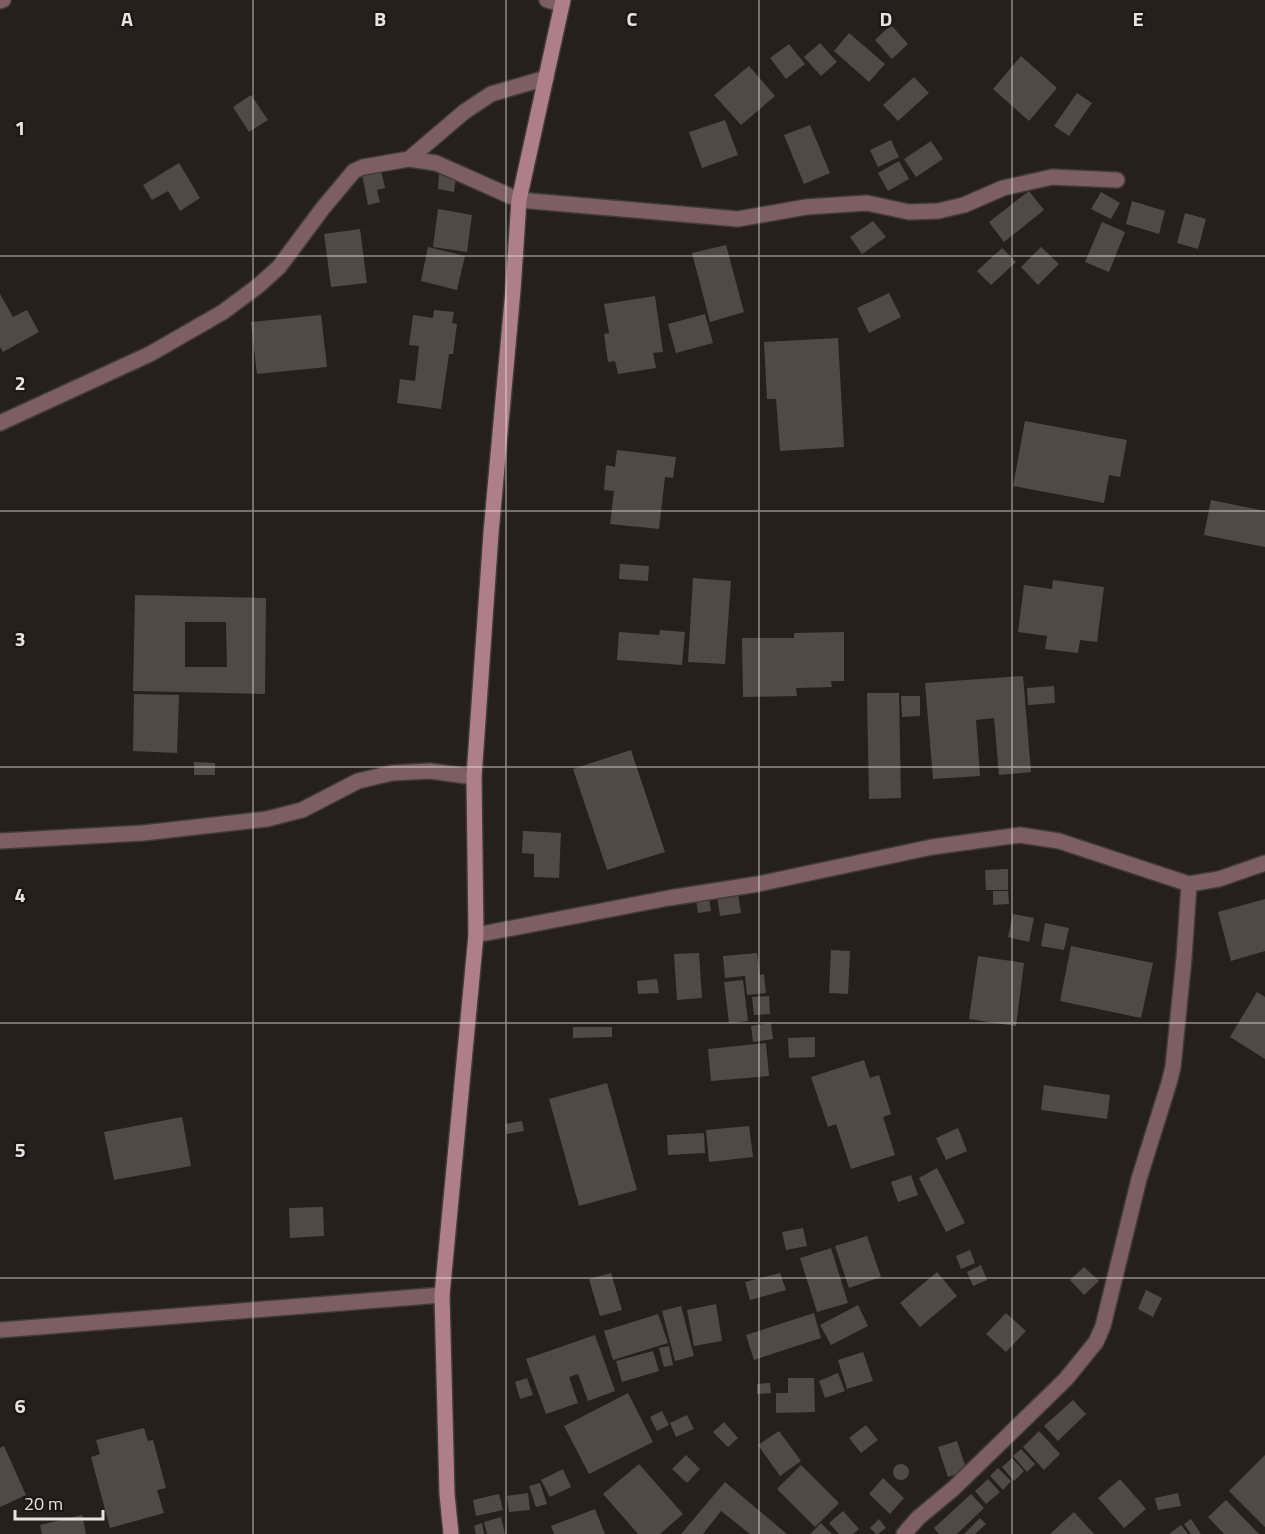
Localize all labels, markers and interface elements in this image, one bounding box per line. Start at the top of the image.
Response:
text: A [121,3,133,34]
text: B [374,3,386,34]
text: C [627,3,638,34]
text: D [880,3,892,34]
text: E [1132,3,1144,34]
text: 1 [14,112,26,143]
text: 2 [14,367,26,398]
text: 3 [14,623,26,654]
text: 4 [14,879,26,910]
text: 5 [14,1134,26,1165]
text: 6 [14,1390,26,1421]
scale bar [15,1483,104,1521]
text: 20 m [24,1490,63,1517]

